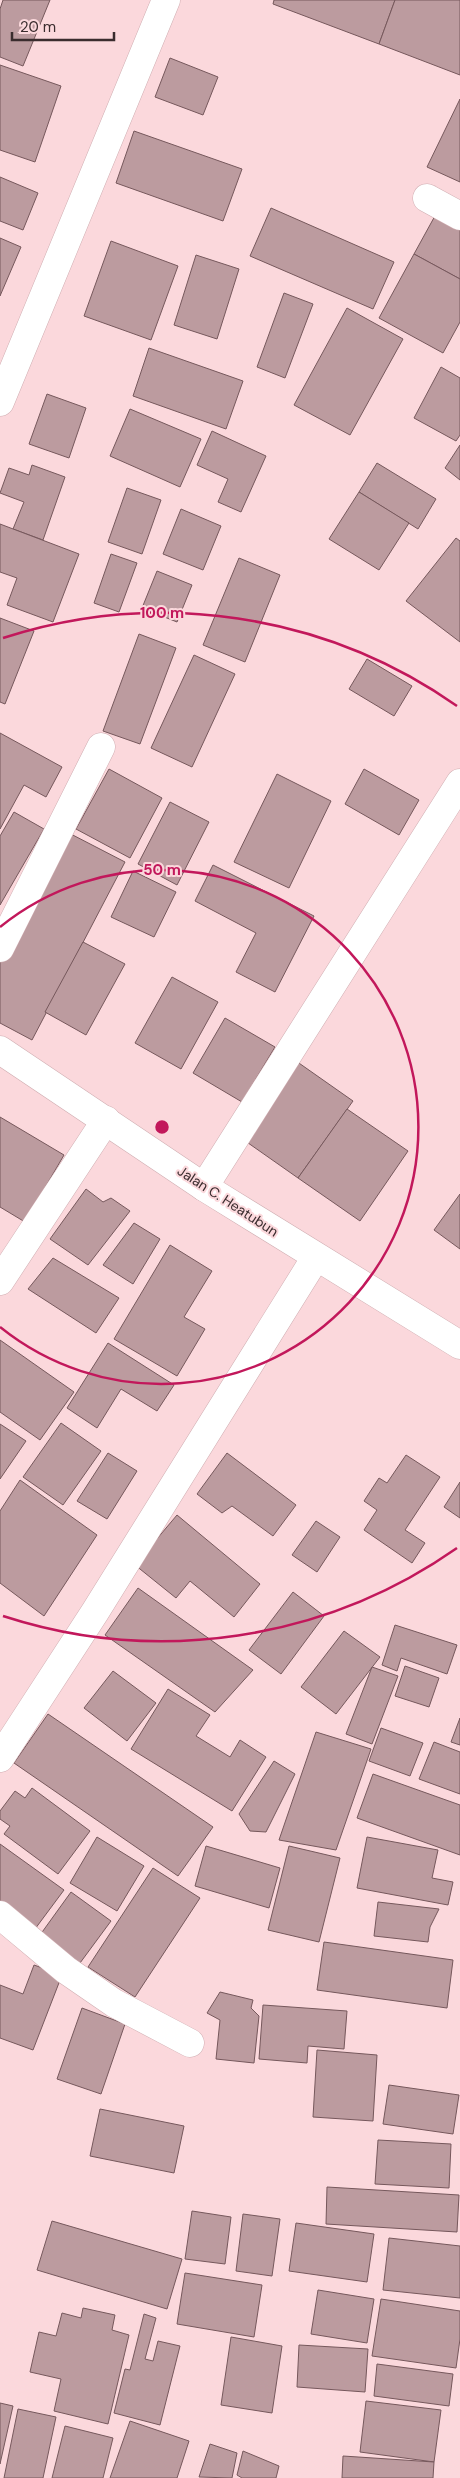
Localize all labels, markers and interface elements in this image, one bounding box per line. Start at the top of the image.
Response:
scale bar [12,10,115,42]
text: 20 m [20,17,56,37]
text: 100 m [140,603,184,623]
text: 50 m [143,860,181,880]
centre of rings [153,1118,171,1136]
street label: Jalan C. Heatubun [174,1162,282,1240]

